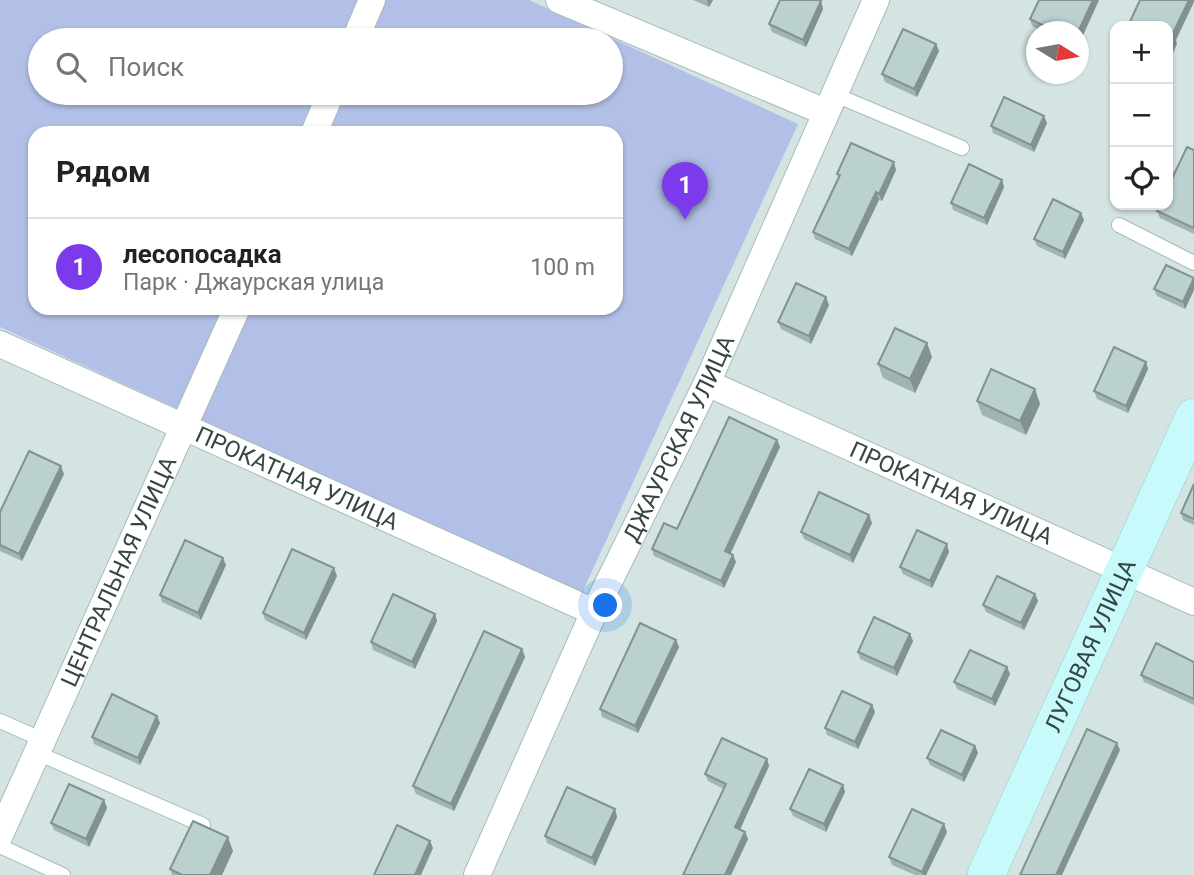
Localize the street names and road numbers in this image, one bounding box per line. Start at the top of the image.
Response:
street label: ДЖАУРСКАЯ УЛИЦА [617,331,740,546]
street label: ПРОКАТНАЯ УЛИЦА [192,421,403,536]
street label: ПРОКАТНАЯ УЛИЦА [846,436,1057,550]
street label: ЦЕНТРАЛЬНАЯ УЛИЦА [55,452,182,691]
street label: ЛУГОВАЯ УЛИЦА [1039,555,1141,736]

